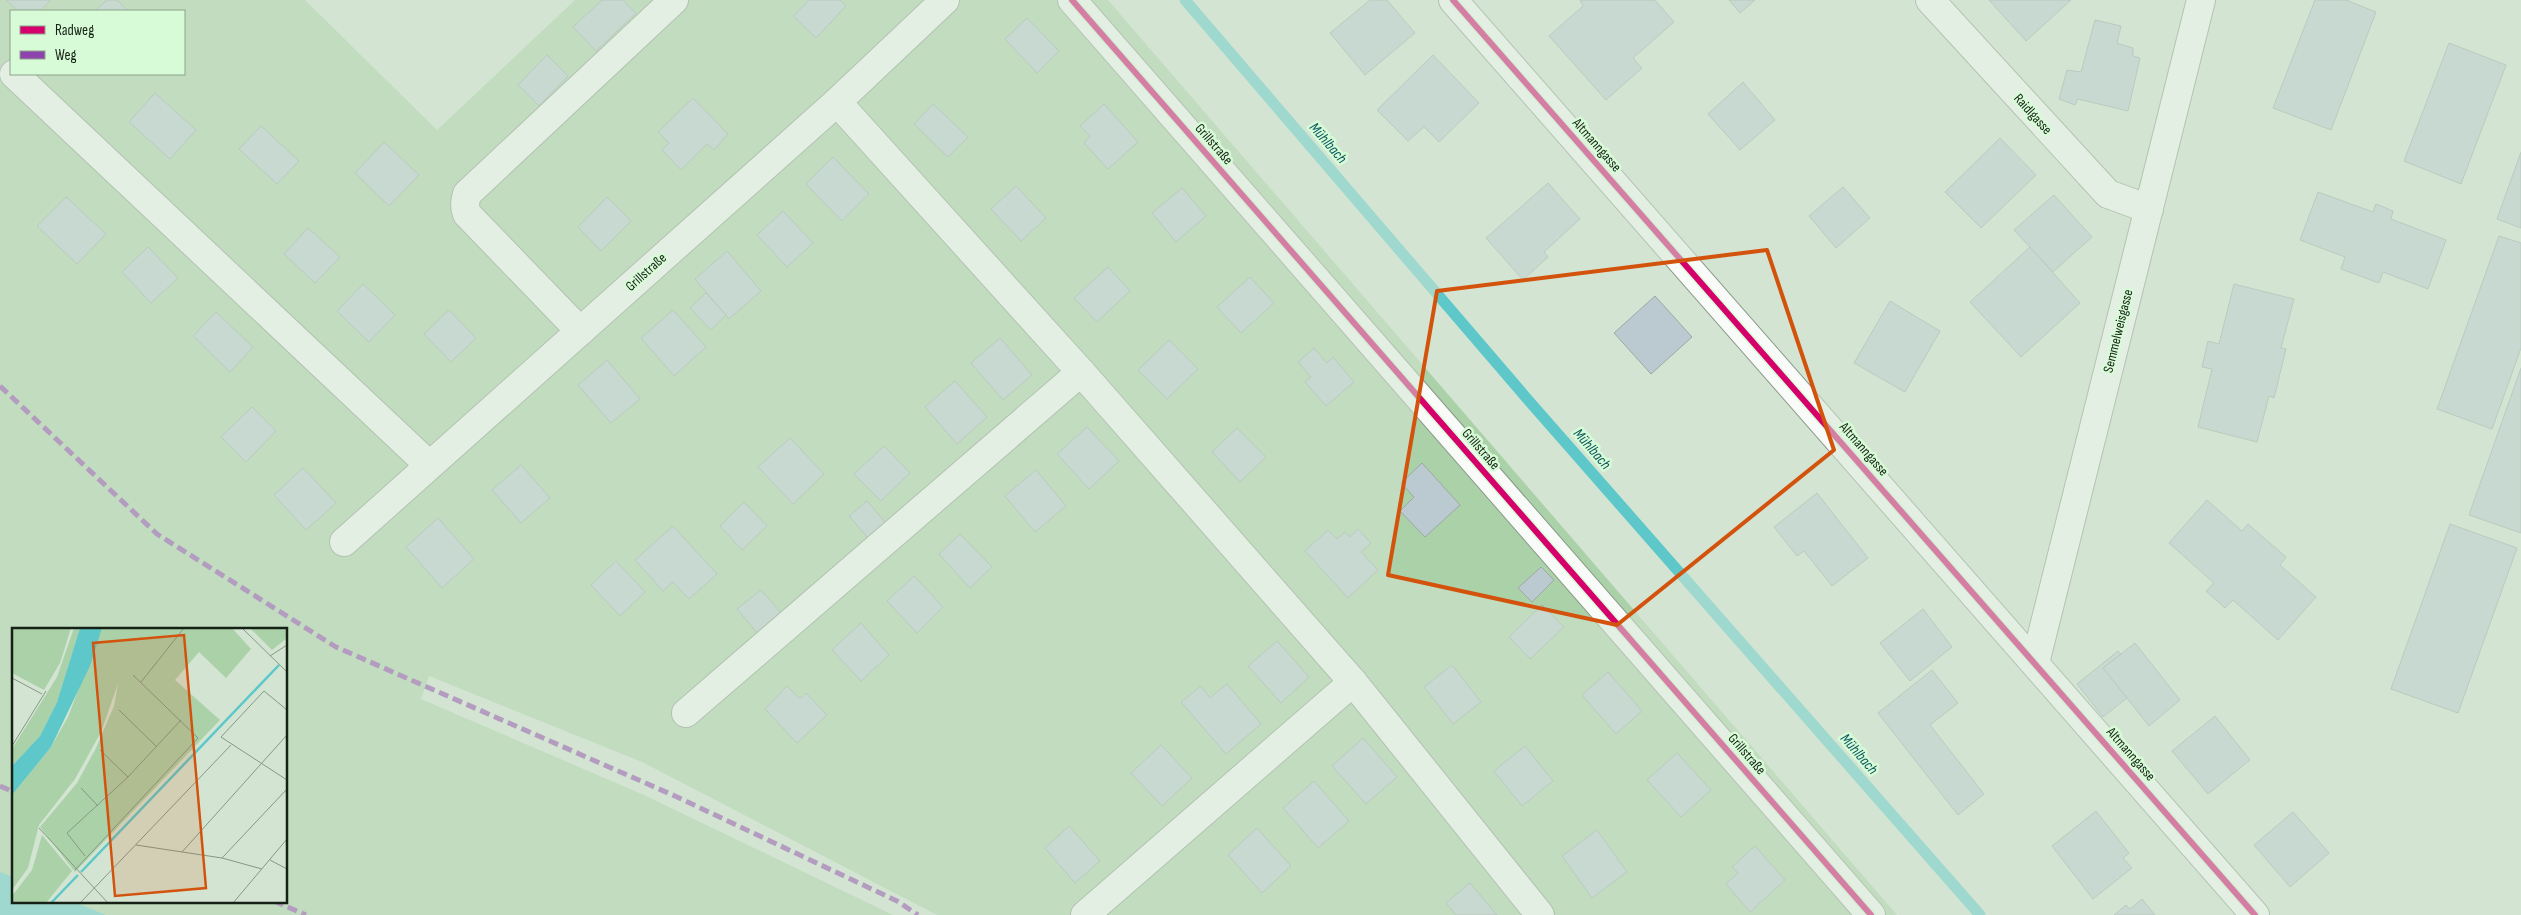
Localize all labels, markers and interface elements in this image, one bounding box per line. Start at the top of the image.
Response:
legend [10,10,185,75]
text: Radweg [55,21,94,40]
text: Weg [55,46,77,65]
street label: Raidlgasse [2010,90,2056,138]
street label: Altmanngasse [1568,114,1625,175]
water label: Mühlbach [1305,119,1351,167]
street label: Grillstraße [1192,120,1236,168]
street label: Grillstraße [622,249,670,295]
street label: Semmelweisgasse [2099,288,2137,374]
street label: Altmanngasse [1835,418,1892,479]
street label: Grillstraße [1459,425,1503,473]
water label: Mühlbach [1569,425,1615,473]
inset map [12,628,288,902]
street label: Altmanngasse [2102,723,2159,784]
street label: Grillstraße [1725,730,1769,778]
water label: Mühlbach [1836,730,1882,778]

